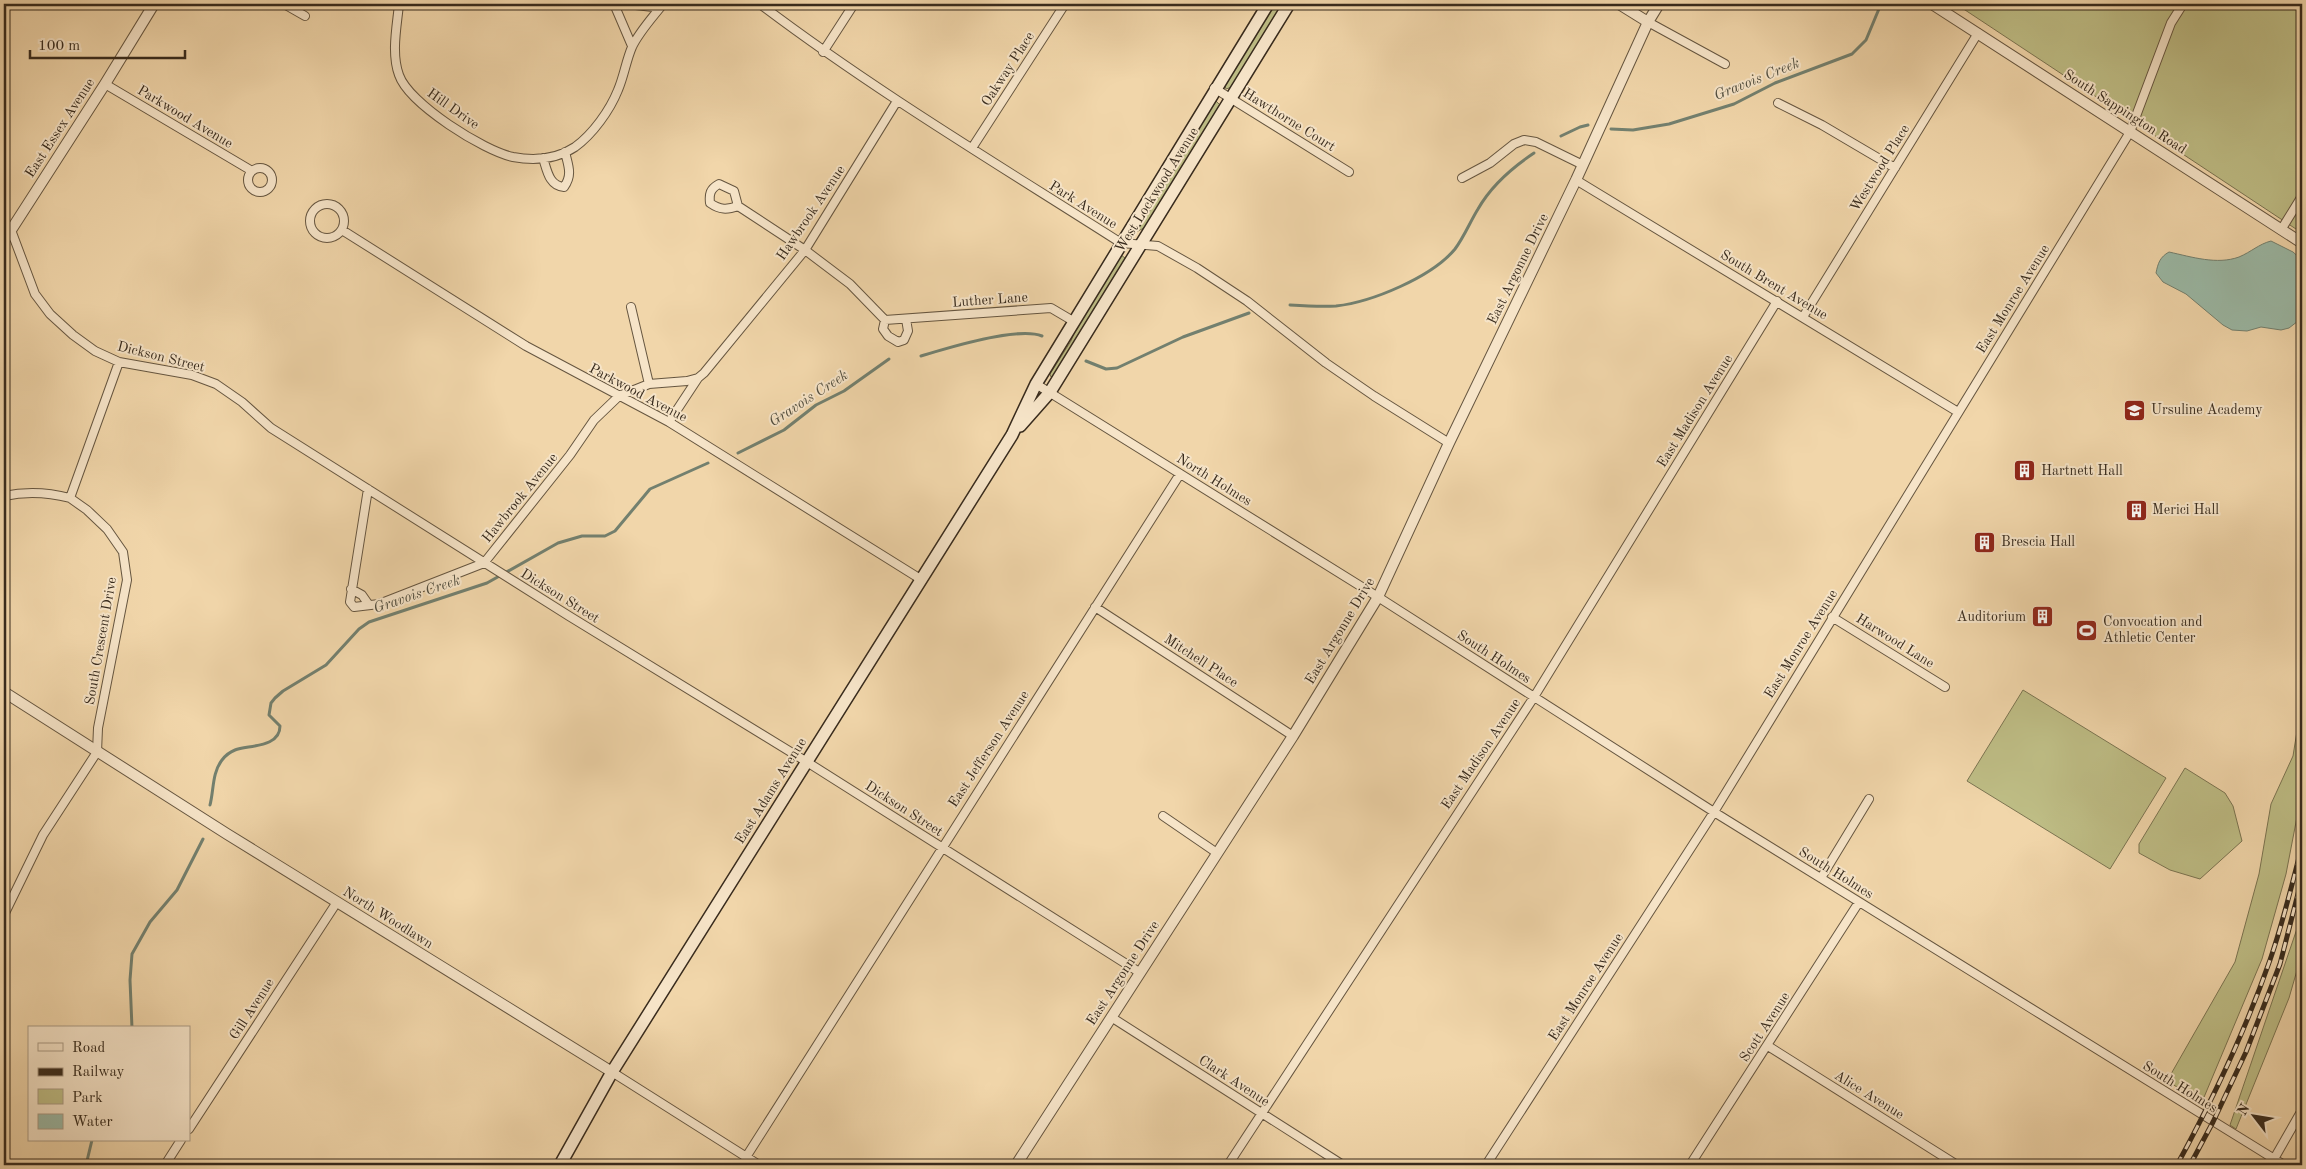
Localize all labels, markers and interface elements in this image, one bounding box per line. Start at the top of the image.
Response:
scale bar [30,28,185,60]
street label: Oakway Place [979,29,1037,109]
text: 100 m [38,39,80,54]
water label: Gravois Creek [1712,56,1802,104]
street label: South Sappington Road [2061,67,2189,157]
street label: East Essex Avenue [23,76,97,180]
street label: Parkwood Avenue [135,83,235,151]
street label: Hill Drive [424,86,482,132]
street label: Hawthorne Court [1240,86,1338,154]
street label: Westwood Place [1848,122,1912,214]
street label: West Lockwood Avenue [1113,125,1201,255]
street label: Hawbrook Avenue [774,163,848,263]
street label: Park Avenue [1047,179,1119,231]
street label: East Argonne Drive [1485,211,1551,327]
street label: East Monroe Avenue [1974,242,2052,356]
street label: South Brent Avenue [1718,248,1830,322]
street label: Luther Lane [952,290,1028,310]
street label: Dickson Street [116,339,206,375]
street label: East Madison Avenue [1655,352,1735,470]
street label: Parkwood Avenue [587,361,689,425]
water label: Gravois Creek [767,368,851,430]
school or university icon: Ursuline Academy [2123,398,2147,422]
place label: Ursuline Academy [2151,403,2263,417]
street label: Hawbrook Avenue [480,450,560,546]
street label: North Holmes [1174,451,1254,509]
building icon: Hartnett Hall [2013,459,2037,483]
place label: Hartnett Hall [2041,464,2123,478]
building icon: Merici Hall [2124,498,2148,522]
place label: Merici Hall [2152,503,2219,517]
building icon: Brescia Hall [1973,530,1997,554]
place label: Brescia Hall [2001,535,2075,549]
street label: Dickson Street [518,566,602,626]
water label: Gravois Creek [372,573,462,617]
street label: East Argonne Drive [1303,575,1377,687]
street label: South Crescent Drive [83,576,119,706]
street label: East Monroe Avenue [1762,587,1840,701]
building icon: Auditorium [2030,605,2054,629]
place label: Auditorium [1957,610,2026,624]
street label: Harwood Lane [1853,611,1937,671]
place label: Convocation and Athletic Center [2103,615,2202,645]
sports icon: Convocation and Athletic Center [2075,618,2099,642]
street label: South Holmes [1455,628,1533,686]
street label: Mitchell Place [1162,632,1240,690]
street label: East Jefferson Avenue [946,688,1032,810]
street label: East Madison Avenue [1439,696,1523,812]
street label: East Adams Avenue [733,736,809,846]
street label: Dickson Street [863,779,946,839]
street label: South Holmes [1796,845,1876,901]
street label: North Woodlawn [340,885,436,952]
street label: East Argonne Drive [1084,918,1162,1028]
street label: East Monroe Avenue [1546,931,1626,1043]
street label: Gill Avenue [227,976,277,1042]
street label: Scott Avenue [1737,990,1793,1064]
legend [28,1026,190,1142]
text: Road [72,1041,106,1056]
street label: Clark Avenue [1196,1053,1272,1109]
street label: South Holmes [2140,1059,2220,1115]
text: Railway [72,1065,125,1080]
street label: Alice Avenue [1832,1068,1906,1122]
text: Park [72,1091,103,1106]
north arrow [2228,1092,2278,1142]
text: N [2235,1101,2253,1118]
text: Water [72,1115,113,1130]

